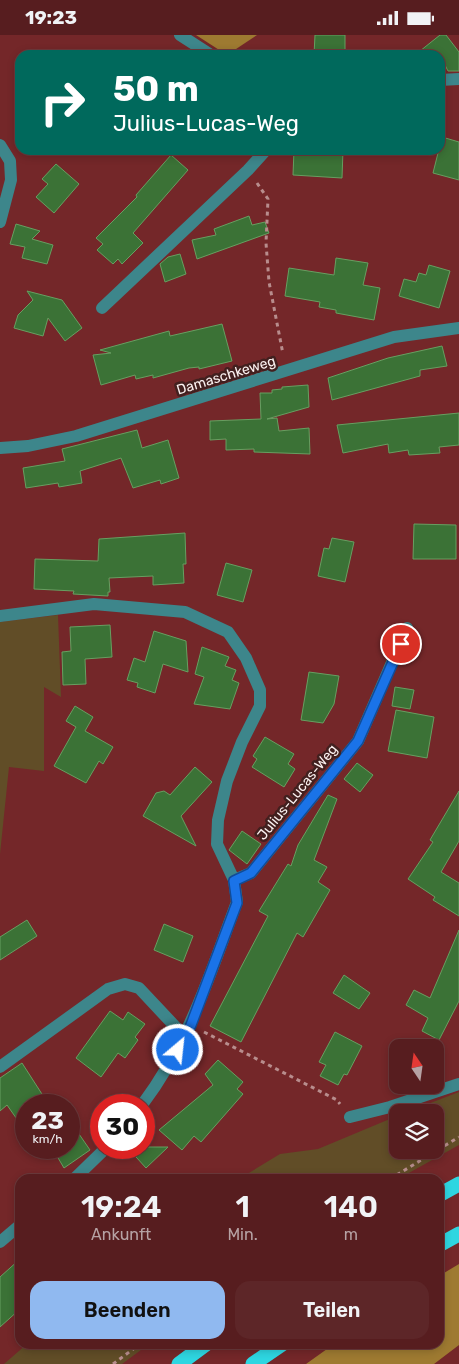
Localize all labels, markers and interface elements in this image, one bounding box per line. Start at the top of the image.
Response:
text: 19:23 [25,6,77,29]
text: 50 m [113,68,199,110]
icon: right [30,70,95,135]
text: Julius-Lucas-Weg [113,110,299,137]
street label: Damaschkeweg [175,352,278,399]
pin [380,623,422,665]
icon: arrive [387,630,415,658]
street label: Julius-Lucas-Weg [254,741,341,844]
position arrow [151,1023,203,1075]
north arrow [389,1039,444,1094]
map controls [389,1039,444,1159]
speed limit sign: 30 [90,1094,155,1159]
button: layers [389,1104,444,1159]
text: 23 [31,1106,64,1135]
text: km/h [33,1132,62,1146]
text: 19:24 [81,1189,162,1225]
text: 1 [235,1189,250,1225]
text: 140 [324,1189,378,1225]
text: Ankunft [91,1225,151,1244]
text: Min. [227,1225,258,1244]
text: m [344,1225,358,1244]
button: Beenden [30,1281,225,1339]
button: Teilen [235,1281,429,1339]

